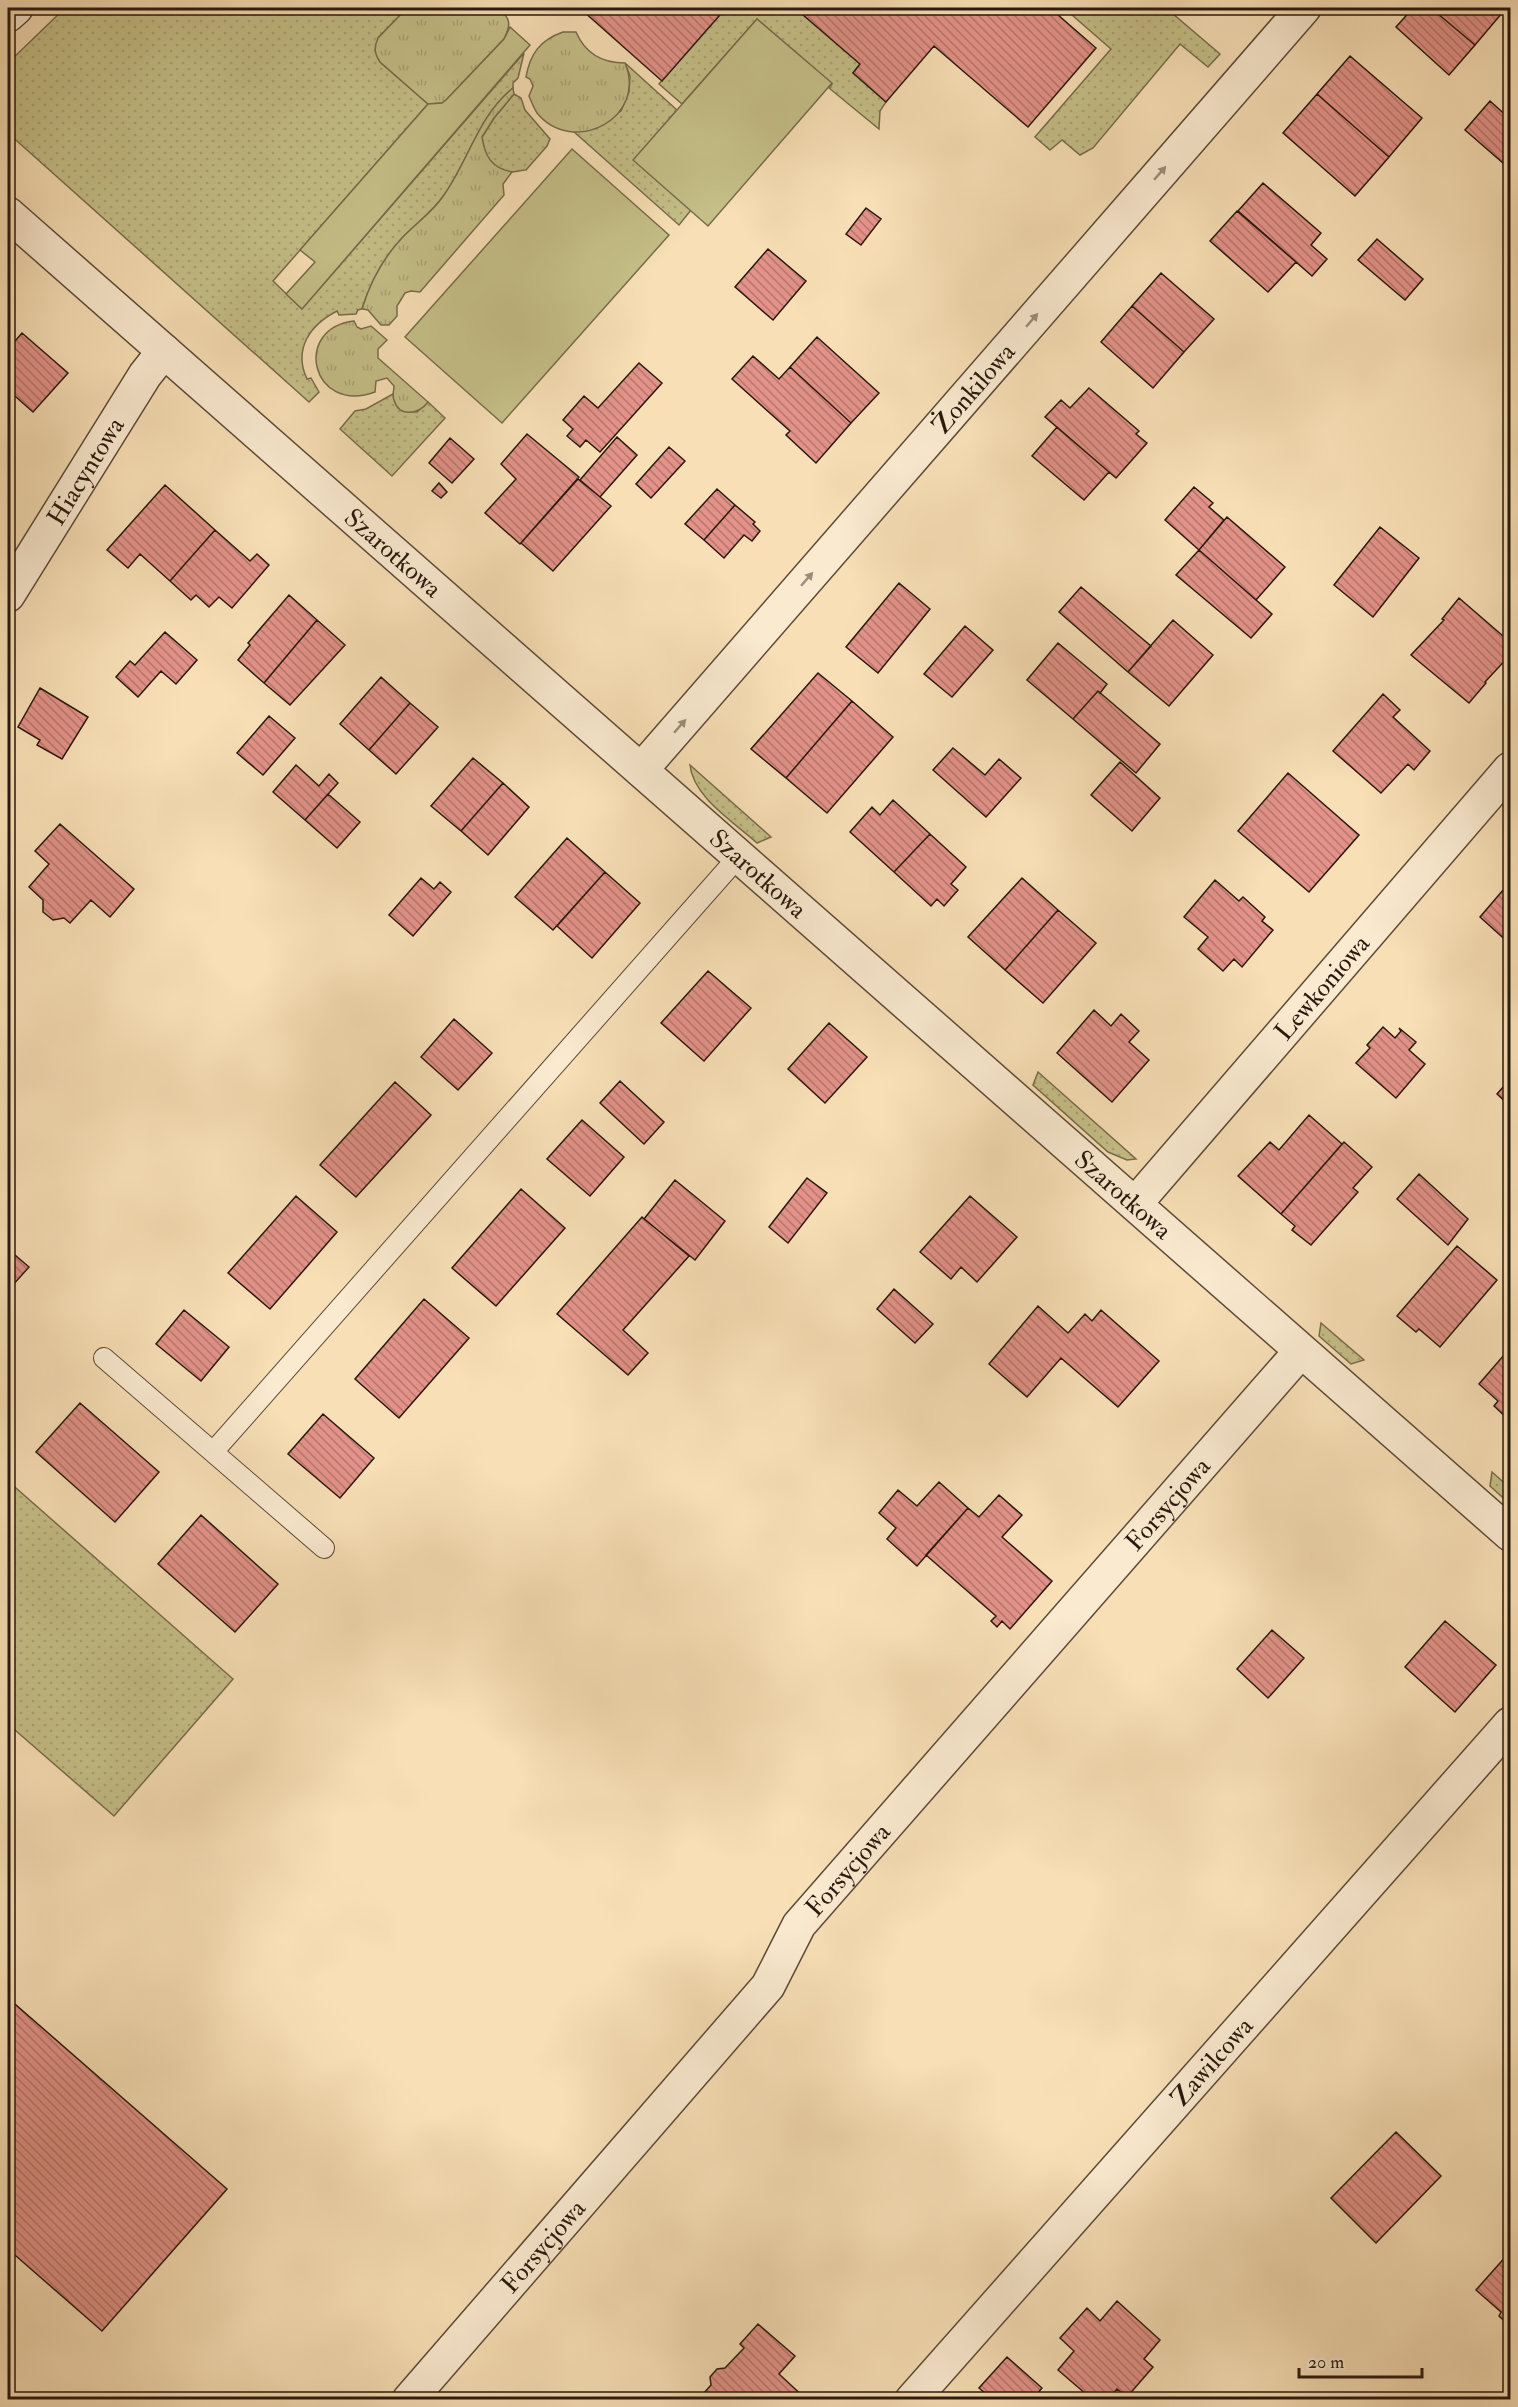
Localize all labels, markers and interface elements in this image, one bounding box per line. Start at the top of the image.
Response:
one-way arrow [1153,166,1166,181]
one-way arrow [1025,313,1038,328]
street label: Żonkilowa [924,337,1022,441]
street label: Hiacyntowa [40,411,132,532]
street label: Szarotkowa [337,502,448,605]
one-way arrow [801,571,814,586]
one-way arrow [673,719,686,734]
street label: Szarotkowa [702,823,813,926]
street label: Lewkoniowa [1268,928,1377,1048]
street label: Szarotkowa [1067,1144,1178,1247]
street label: Forsycjowa [1119,1451,1218,1558]
street label: Forsycjowa [799,1817,898,1924]
street label: Zawilcowa [1164,2011,1260,2113]
street label: Forsycjowa [494,2193,593,2300]
scale bar [1299,2341,1422,2379]
text: 20 m [1308,2351,1344,2374]

